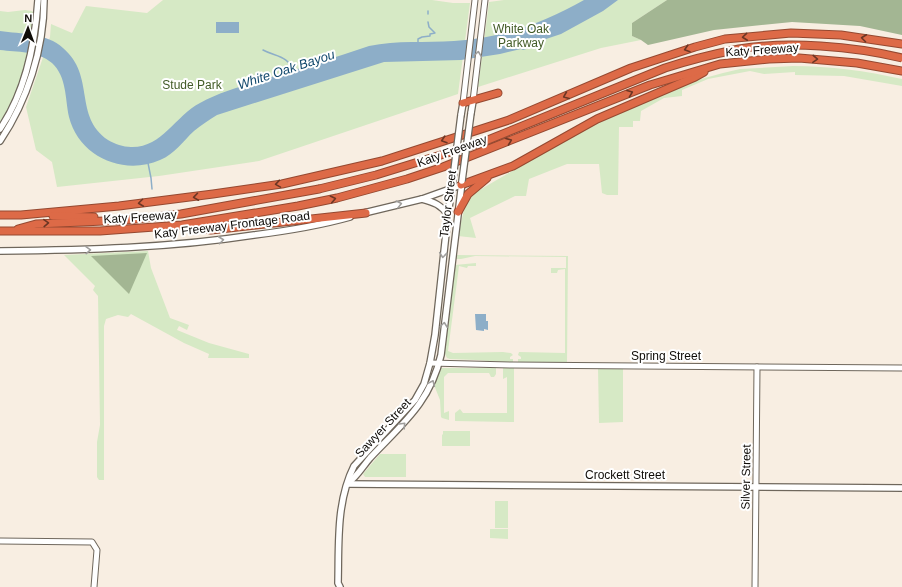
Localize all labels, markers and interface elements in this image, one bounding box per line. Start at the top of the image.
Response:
north arrow [8,8,48,48]
text: N [24,12,32,24]
park label: White Oak Parkway [493,22,550,50]
one-way arrow [742,32,748,41]
one-way arrow [860,34,867,43]
street label: Katy Freeway [725,40,799,60]
one-way arrow [684,44,691,53]
water label: White Oak Bayou [236,47,337,92]
one-way arrow [474,51,483,57]
one-way arrow [812,54,818,63]
park label: Stude Park [162,78,223,92]
one-way arrow [626,89,633,97]
one-way arrow [562,91,569,99]
street label: Katy Freeway [415,132,489,170]
one-way arrow [441,136,448,144]
one-way arrow [505,138,513,146]
street label: Taylor Street [437,169,459,238]
one-way arrow [275,179,281,188]
one-way arrow [193,192,199,201]
one-way arrow [329,196,336,204]
one-way arrow [138,199,144,208]
one-way arrow [395,201,402,209]
street label: Katy Freeway [103,207,177,227]
street label: Katy Freeway Frontage Road [153,209,311,241]
one-way arrow [43,219,49,227]
one-way arrow [217,236,224,245]
one-way arrow [85,245,91,254]
one-way arrow [439,252,448,258]
one-way arrow [440,322,449,328]
street label: Spring Street [631,349,702,363]
one-way arrow [427,380,435,388]
street label: Sawyer Street [352,395,414,460]
one-way arrow [398,422,406,430]
street label: Silver Street [738,444,754,510]
street label: Crockett Street [585,468,666,482]

